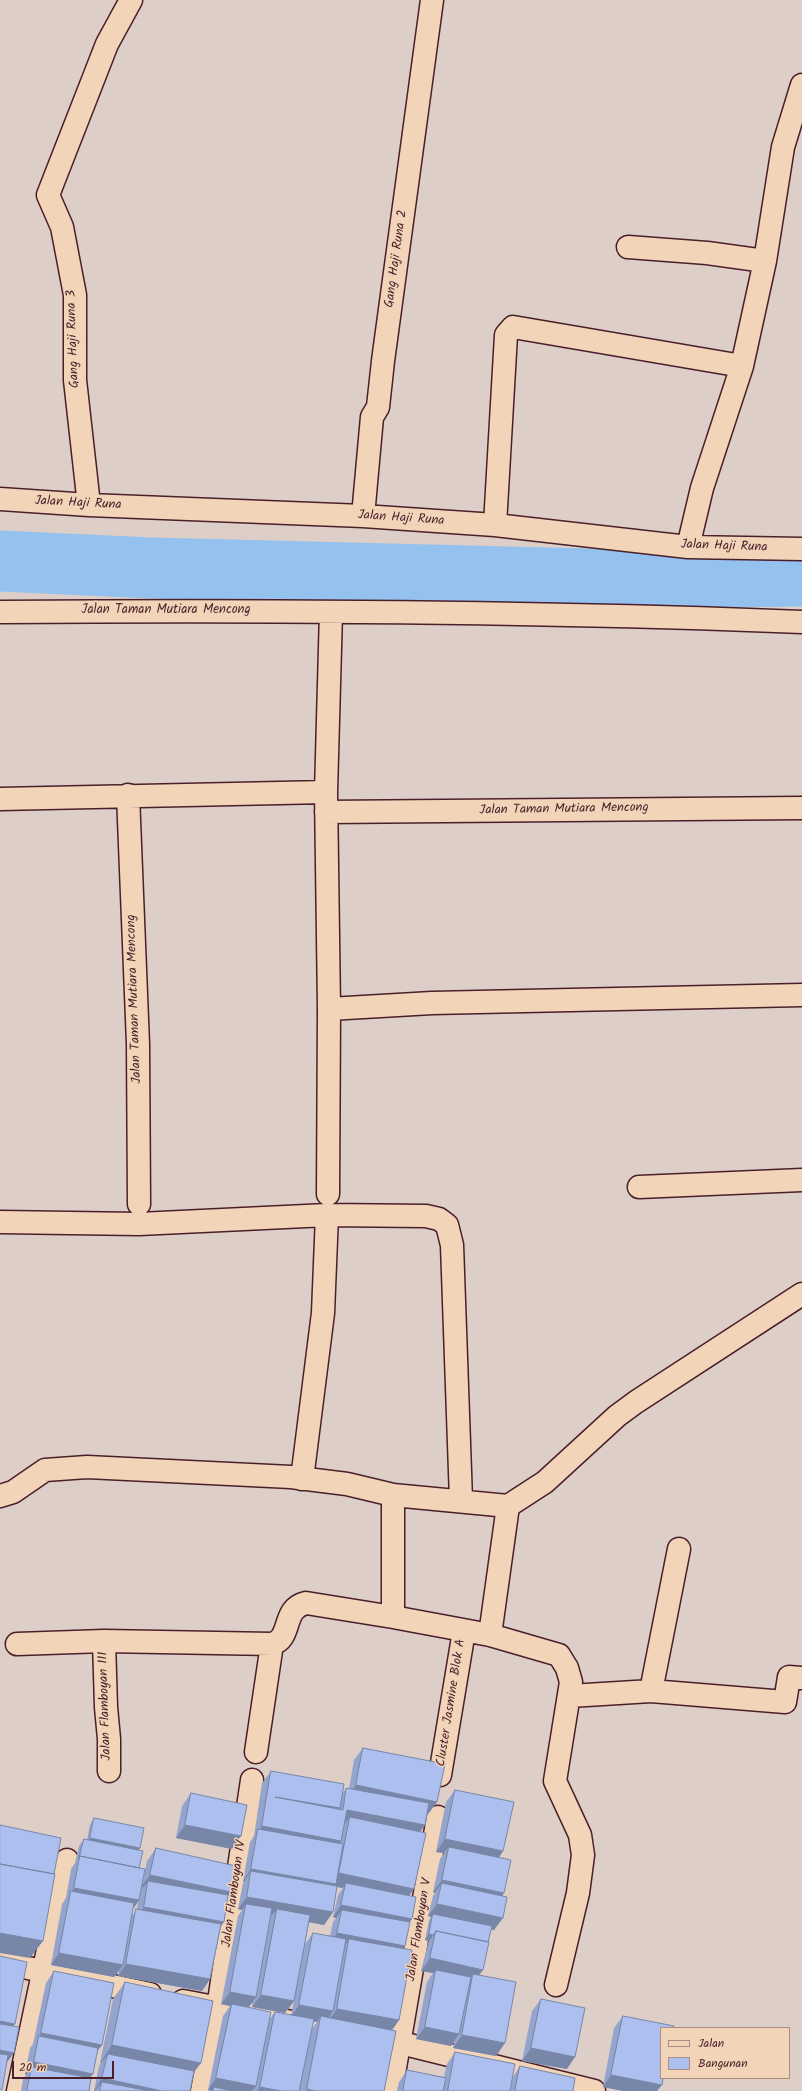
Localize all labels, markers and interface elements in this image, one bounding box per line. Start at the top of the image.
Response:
street label: Gang Haji Runa 2 [382,209,412,309]
street label: Gang Haji Runa 3 [64,290,84,388]
street label: Jalan Haji Runa [34,494,122,514]
street label: Jalan Haji Runa [357,508,445,530]
street label: Jalan Haji Runa [680,538,768,556]
street label: Jalan Taman Mutiara Mencong [81,603,251,619]
street label: Jalan Taman Mutiara Mencong [479,801,649,819]
street label: Jalan Taman Mutiara Mencong [124,914,146,1084]
street label: Cluster Jasmine Blok A [434,1638,470,1768]
street label: Jalan Flamboyan III [96,1651,116,1761]
street label: Jalan Flamboyan IV [220,1839,250,1949]
street label: Jalan Flamboyan V [404,1877,436,1983]
legend [660,2027,790,2079]
text: Jalan [698,2034,724,2053]
scale bar [14,2053,116,2079]
text: Bangunan [698,2054,748,2073]
text: 20 m [19,2058,46,2077]

